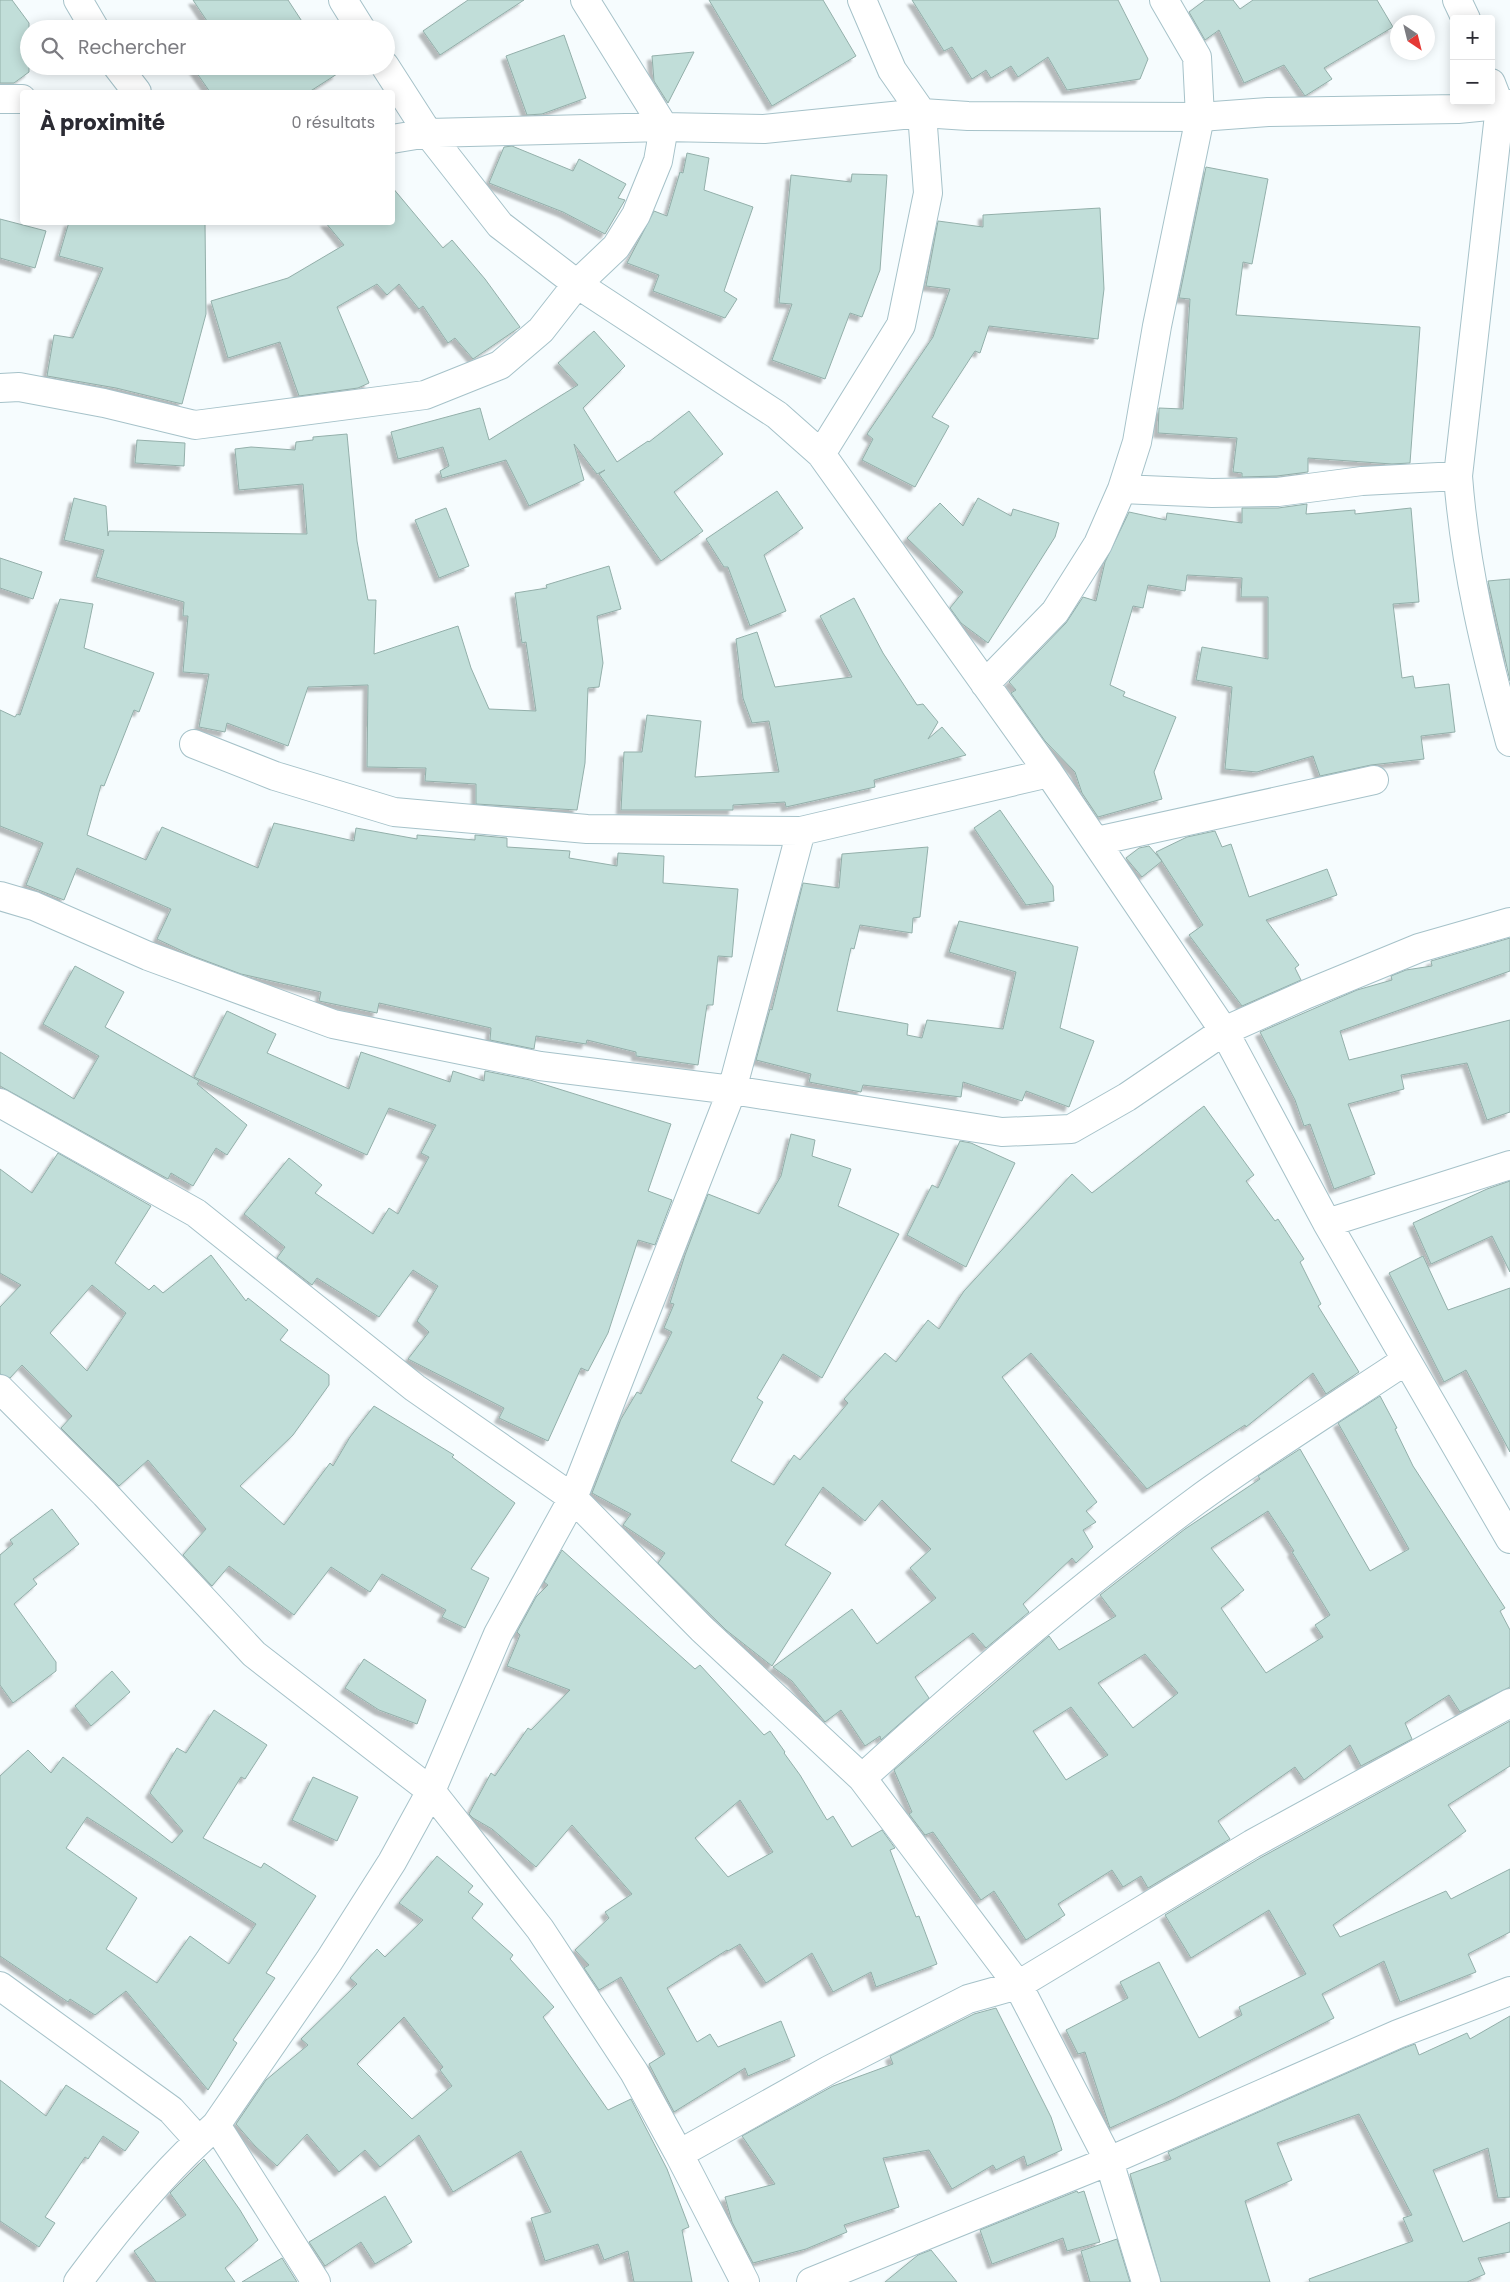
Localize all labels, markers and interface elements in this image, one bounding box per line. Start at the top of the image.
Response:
north arrow [1390,15,1435,60]
map controls [1450,15,1495,105]
button: + [1450,15,1495,60]
search box [20,20,395,75]
icon: search [38,34,66,62]
text: Rechercher [78,34,186,61]
button: − [1450,60,1495,105]
text: À proximité [40,108,165,137]
text: 0 résultats [291,111,375,134]

